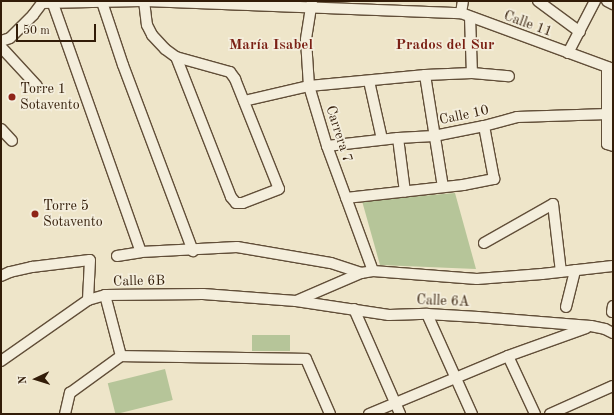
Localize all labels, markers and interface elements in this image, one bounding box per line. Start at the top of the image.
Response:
street label: Calle 11 [501,7,555,41]
scale bar [18,16,98,42]
text: 50 m [23,25,50,37]
district label: María Isabel [229,37,313,55]
district label: Prados del Sur [396,37,494,55]
place label: Torre 1 Sotavento [20,81,80,114]
marker: Torre 1 Sotavento [7,92,17,102]
street label: Calle 10 [438,102,490,128]
street label: Carrera 7 [322,103,356,165]
place label: Torre 5 Sotavento [43,198,103,230]
marker: Torre 5 Sotavento [30,209,40,219]
street label: Calle 6B [113,272,165,290]
street label: Calle 6A [416,292,470,310]
north arrow [16,359,56,399]
text: N [18,375,29,384]

